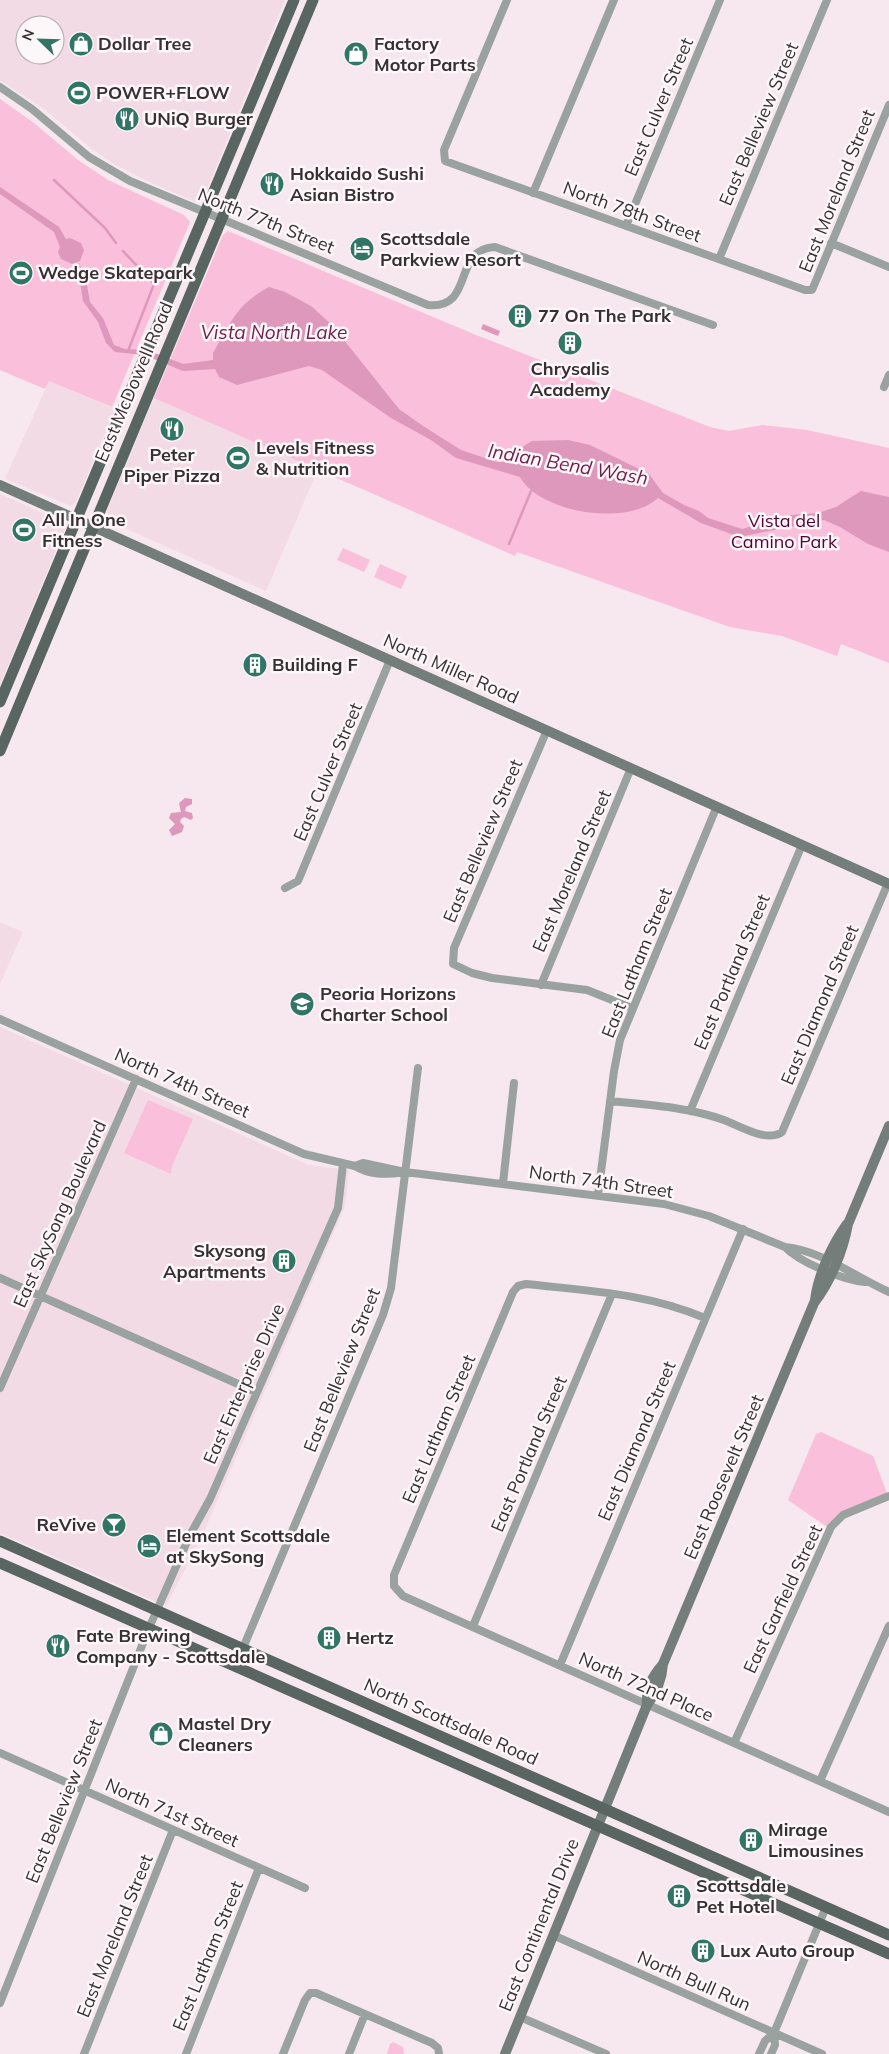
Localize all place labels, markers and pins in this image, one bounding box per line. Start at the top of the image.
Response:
shop icon: Dollar Tree [68,31,94,57]
place label: Dollar Tree [98,32,191,55]
place label: Factory Motor Parts [374,32,476,76]
shop icon: Factory Motor Parts [343,41,369,67]
sports icon: POWER+FLOW [66,80,92,106]
place label: POWER+FLOW [96,81,230,104]
restaurant icon: UNiQ Burger [114,106,140,132]
place label: UNiQ Burger [144,107,254,130]
place label: Hokkaido Sushi Asian Bistro [290,162,424,206]
restaurant icon: Hokkaido Sushi Asian Bistro [259,171,285,197]
place label: Scottsdale Parkview Resort [380,227,521,271]
hotel icon: Scottsdale Parkview Resort [349,236,375,262]
sports icon: Wedge Skatepark [8,260,34,286]
place label: Wedge Skatepark [38,261,194,284]
building icon: 77 On The Park [507,303,533,329]
place label: 77 On The Park [538,304,672,327]
building icon: Chrysalis Academy [557,330,583,356]
place label: Chrysalis Academy [530,357,610,401]
restaurant icon: Peter Piper Pizza [159,416,185,442]
place label: Levels Fitness & Nutrition [256,436,374,480]
place label: Peter Piper Pizza [124,443,220,487]
sports icon: Levels Fitness & Nutrition [225,445,251,471]
place label: All In One Fitness [42,508,126,552]
sports icon: All In One Fitness [11,517,37,543]
building icon: Building F [242,652,268,678]
place label: Building F [272,653,358,676]
place label: Peoria Horizons Charter School [320,982,456,1026]
school or university icon: Peoria Horizons Charter School [289,991,315,1017]
place label: Skysong Apartments [163,1239,266,1283]
building icon: Skysong Apartments [271,1248,297,1274]
bar icon: ReVive [101,1512,127,1538]
place label: ReVive [37,1513,96,1536]
place label: Element Scottsdale at SkySong [166,1524,330,1568]
hotel icon: Element Scottsdale at SkySong [136,1533,162,1559]
place label: Fate Brewing Company - Scottsdale [76,1624,265,1668]
building icon: Hertz [316,1625,342,1651]
place label: Hertz [346,1626,394,1649]
restaurant icon: Fate Brewing Company - Scottsdale [45,1633,71,1659]
place label: Mastel Dry Cleaners [178,1712,271,1756]
shop icon: Mastel Dry Cleaners [148,1721,174,1747]
place label: Mirage Limousines [768,1818,864,1862]
building icon: Mirage Limousines [738,1827,764,1853]
place label: Scottsdale Pet Hotel [696,1874,786,1918]
building icon: Scottsdale Pet Hotel [666,1883,692,1909]
building icon: Lux Auto Group [690,1938,716,1964]
place label: Lux Auto Group [720,1939,855,1962]

